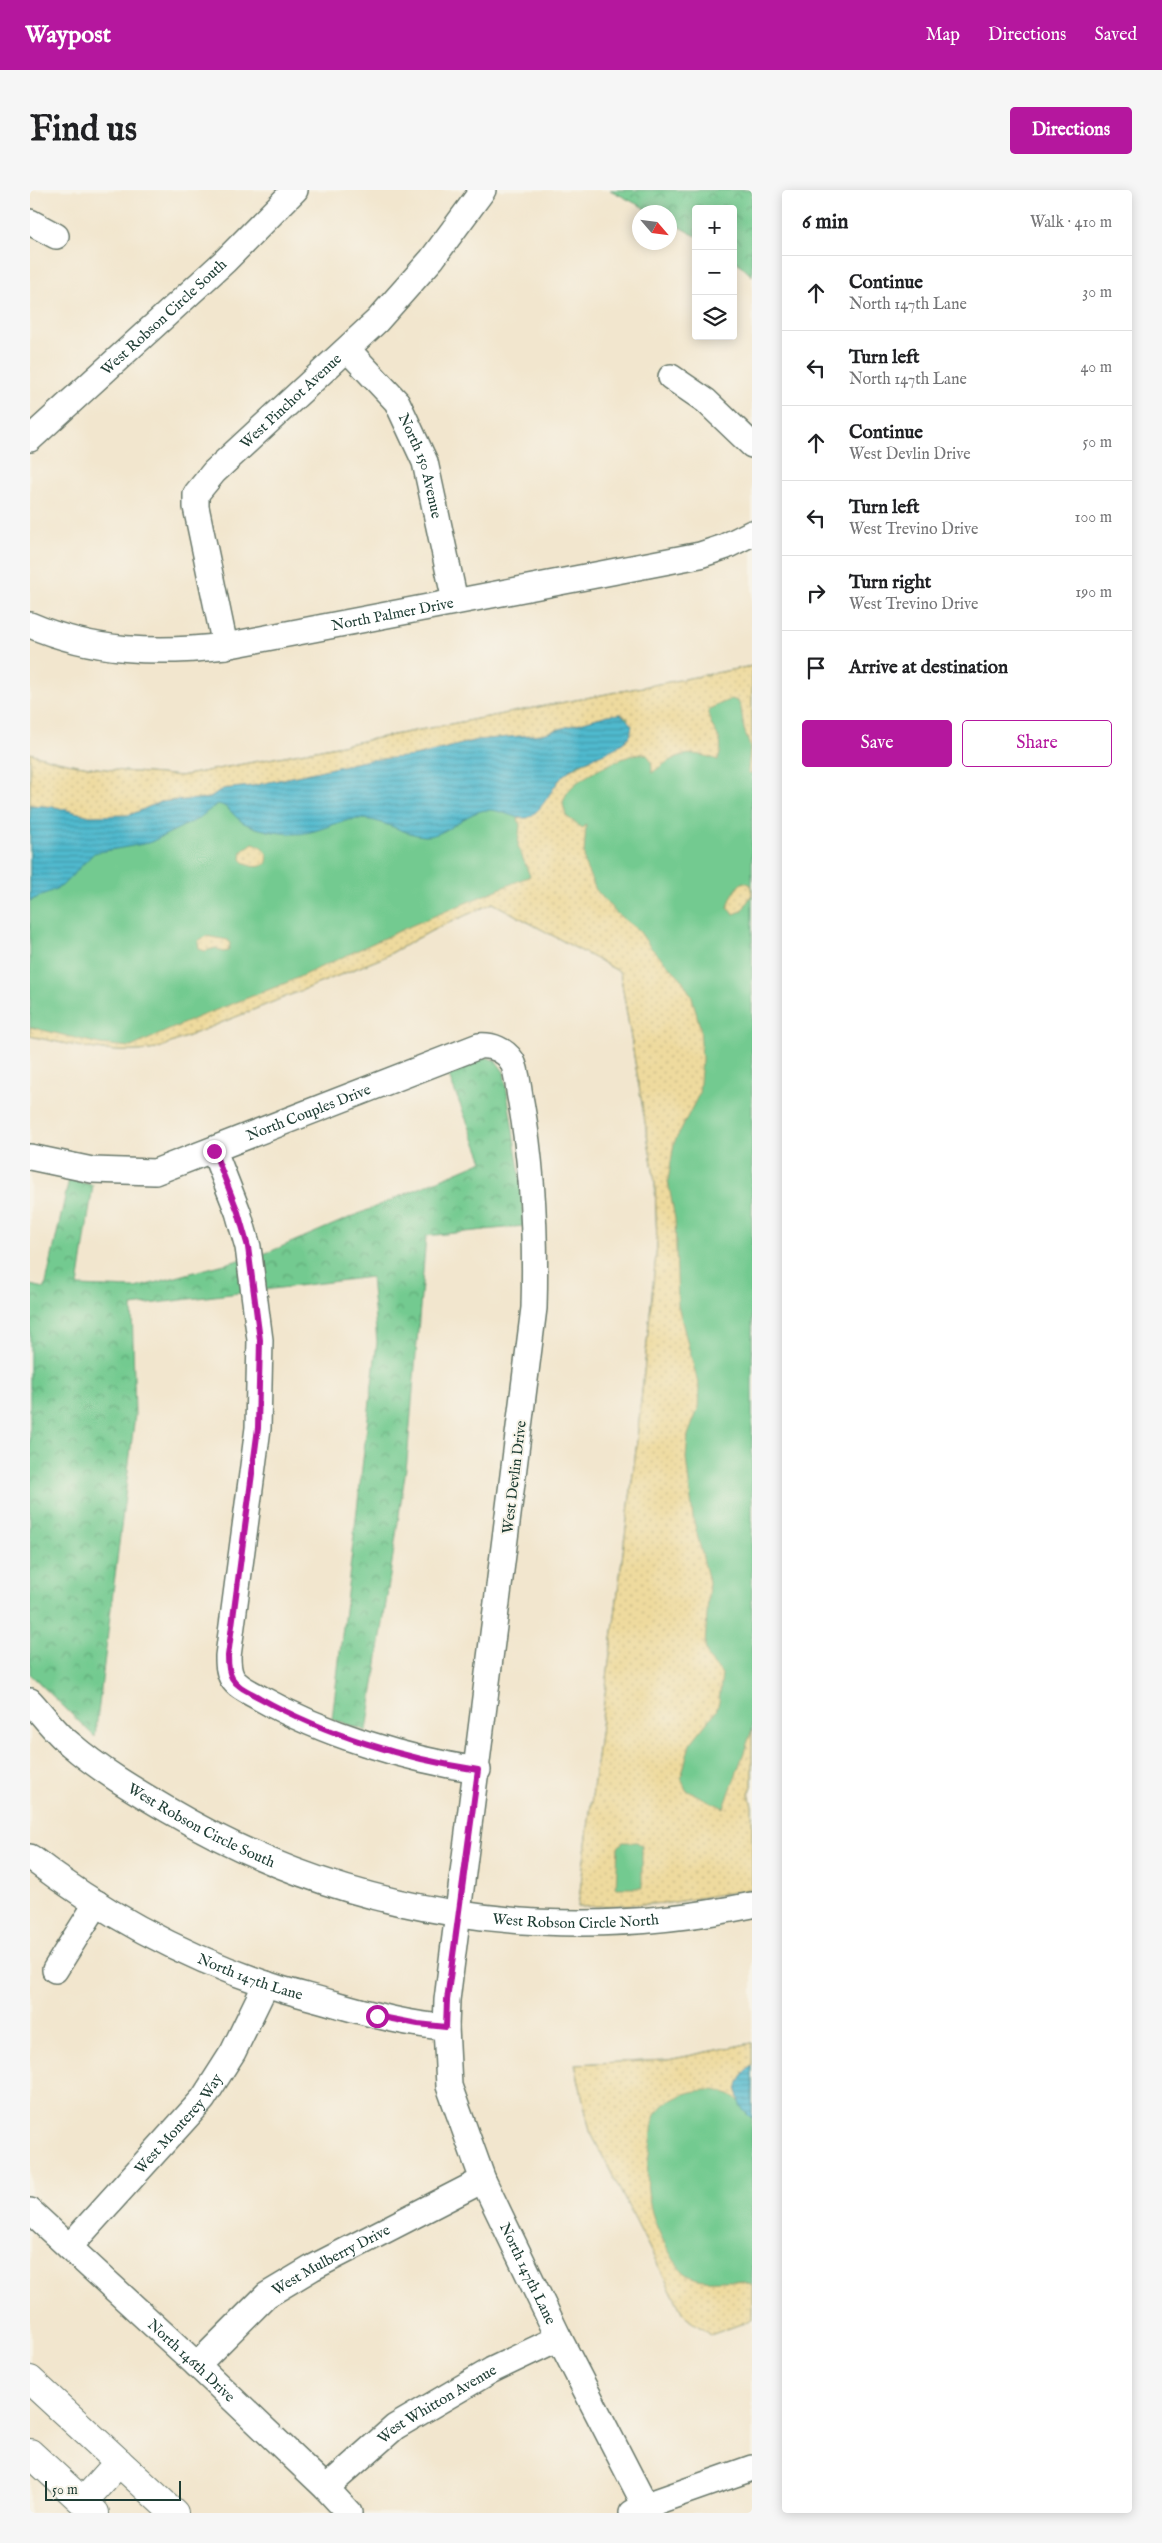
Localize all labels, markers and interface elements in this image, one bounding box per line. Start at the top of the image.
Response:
text: Waypost [25,20,111,51]
text: Map [926,24,960,47]
text: Directions [988,24,1066,47]
text: Saved [1094,24,1137,47]
button: Directions [1010,107,1132,154]
text: Find us [30,108,137,153]
north arrow [632,205,677,250]
map controls [692,205,737,340]
button: + [692,205,737,250]
text: 6 min [802,209,848,236]
text: Walk · 410 m [1030,213,1112,233]
button: − [692,250,737,295]
street label: West Robson Circle South [97,255,231,380]
text: Continue [849,271,923,295]
icon: ahead [802,279,830,307]
text: 30 m [1082,283,1112,303]
button: layers [692,295,737,340]
text: North 147th Lane [849,295,967,315]
text: Turn left [849,346,920,370]
street label: West Pinchot Avenue [236,350,346,453]
icon: left [802,354,830,382]
text: 40 m [1080,358,1112,378]
text: North 147th Lane [849,370,967,390]
street label: North 150 Avenue [394,410,446,520]
text: Continue [849,421,923,445]
icon: ahead [802,429,830,457]
text: 50 m [1083,433,1112,453]
text: West Devlin Drive [849,445,971,465]
text: Turn left [849,496,920,520]
icon: left [802,504,830,532]
text: 100 m [1075,508,1112,528]
text: West Trevino Drive [849,520,978,540]
text: Turn right [849,571,931,595]
icon: right [802,579,830,607]
text: 190 m [1075,583,1112,603]
street label: North Palmer Drive [330,593,455,635]
text: West Trevino Drive [849,595,978,615]
icon: arrive [802,654,830,682]
text: Arrive at destination [849,656,1008,680]
button: Save [802,720,952,767]
button: Share [962,720,1112,767]
street label: North Couples Drive [244,1080,373,1146]
route end [203,1140,226,1163]
street label: West Devlin Drive [498,1419,531,1535]
street label: West Robson Circle South [124,1779,278,1872]
street label: West Robson Circle North [492,1909,660,1933]
street label: North 147th Lane [195,1949,305,2005]
route start [366,2005,389,2028]
street label: West Monterey Way [131,2070,227,2178]
street label: West Mulberry Drive [269,2220,393,2300]
street label: North 147th Lane [495,2220,560,2328]
street label: North 146th Drive [143,2315,239,2406]
street label: West Whitton Avenue [374,2360,500,2448]
scale bar [45,2478,181,2501]
text: 50 m [52,2481,78,2499]

